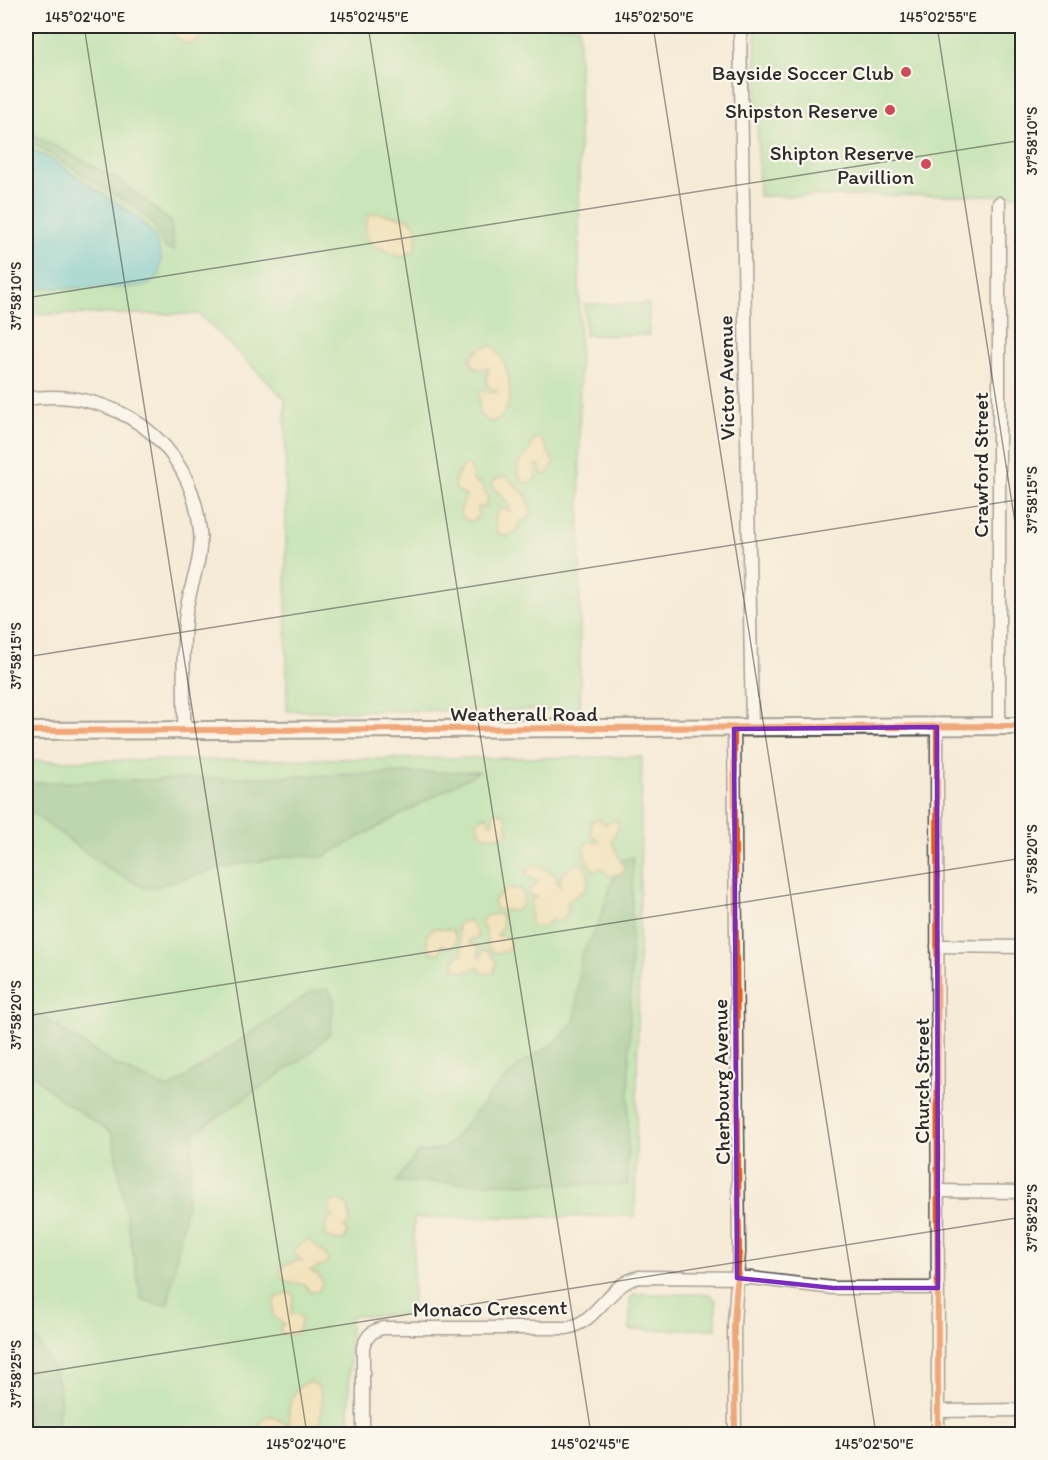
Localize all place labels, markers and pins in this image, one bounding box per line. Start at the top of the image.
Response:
place label: Bayside Soccer Club [712,60,894,85]
marker: Bayside Soccer Club [899,65,913,79]
place label: Shipston Reserve [725,98,878,123]
marker: Shipston Reserve [883,103,897,117]
place label: Shipton Reserve Pavillion [770,140,914,189]
marker: Shipton Reserve Pavillion [919,157,933,171]

